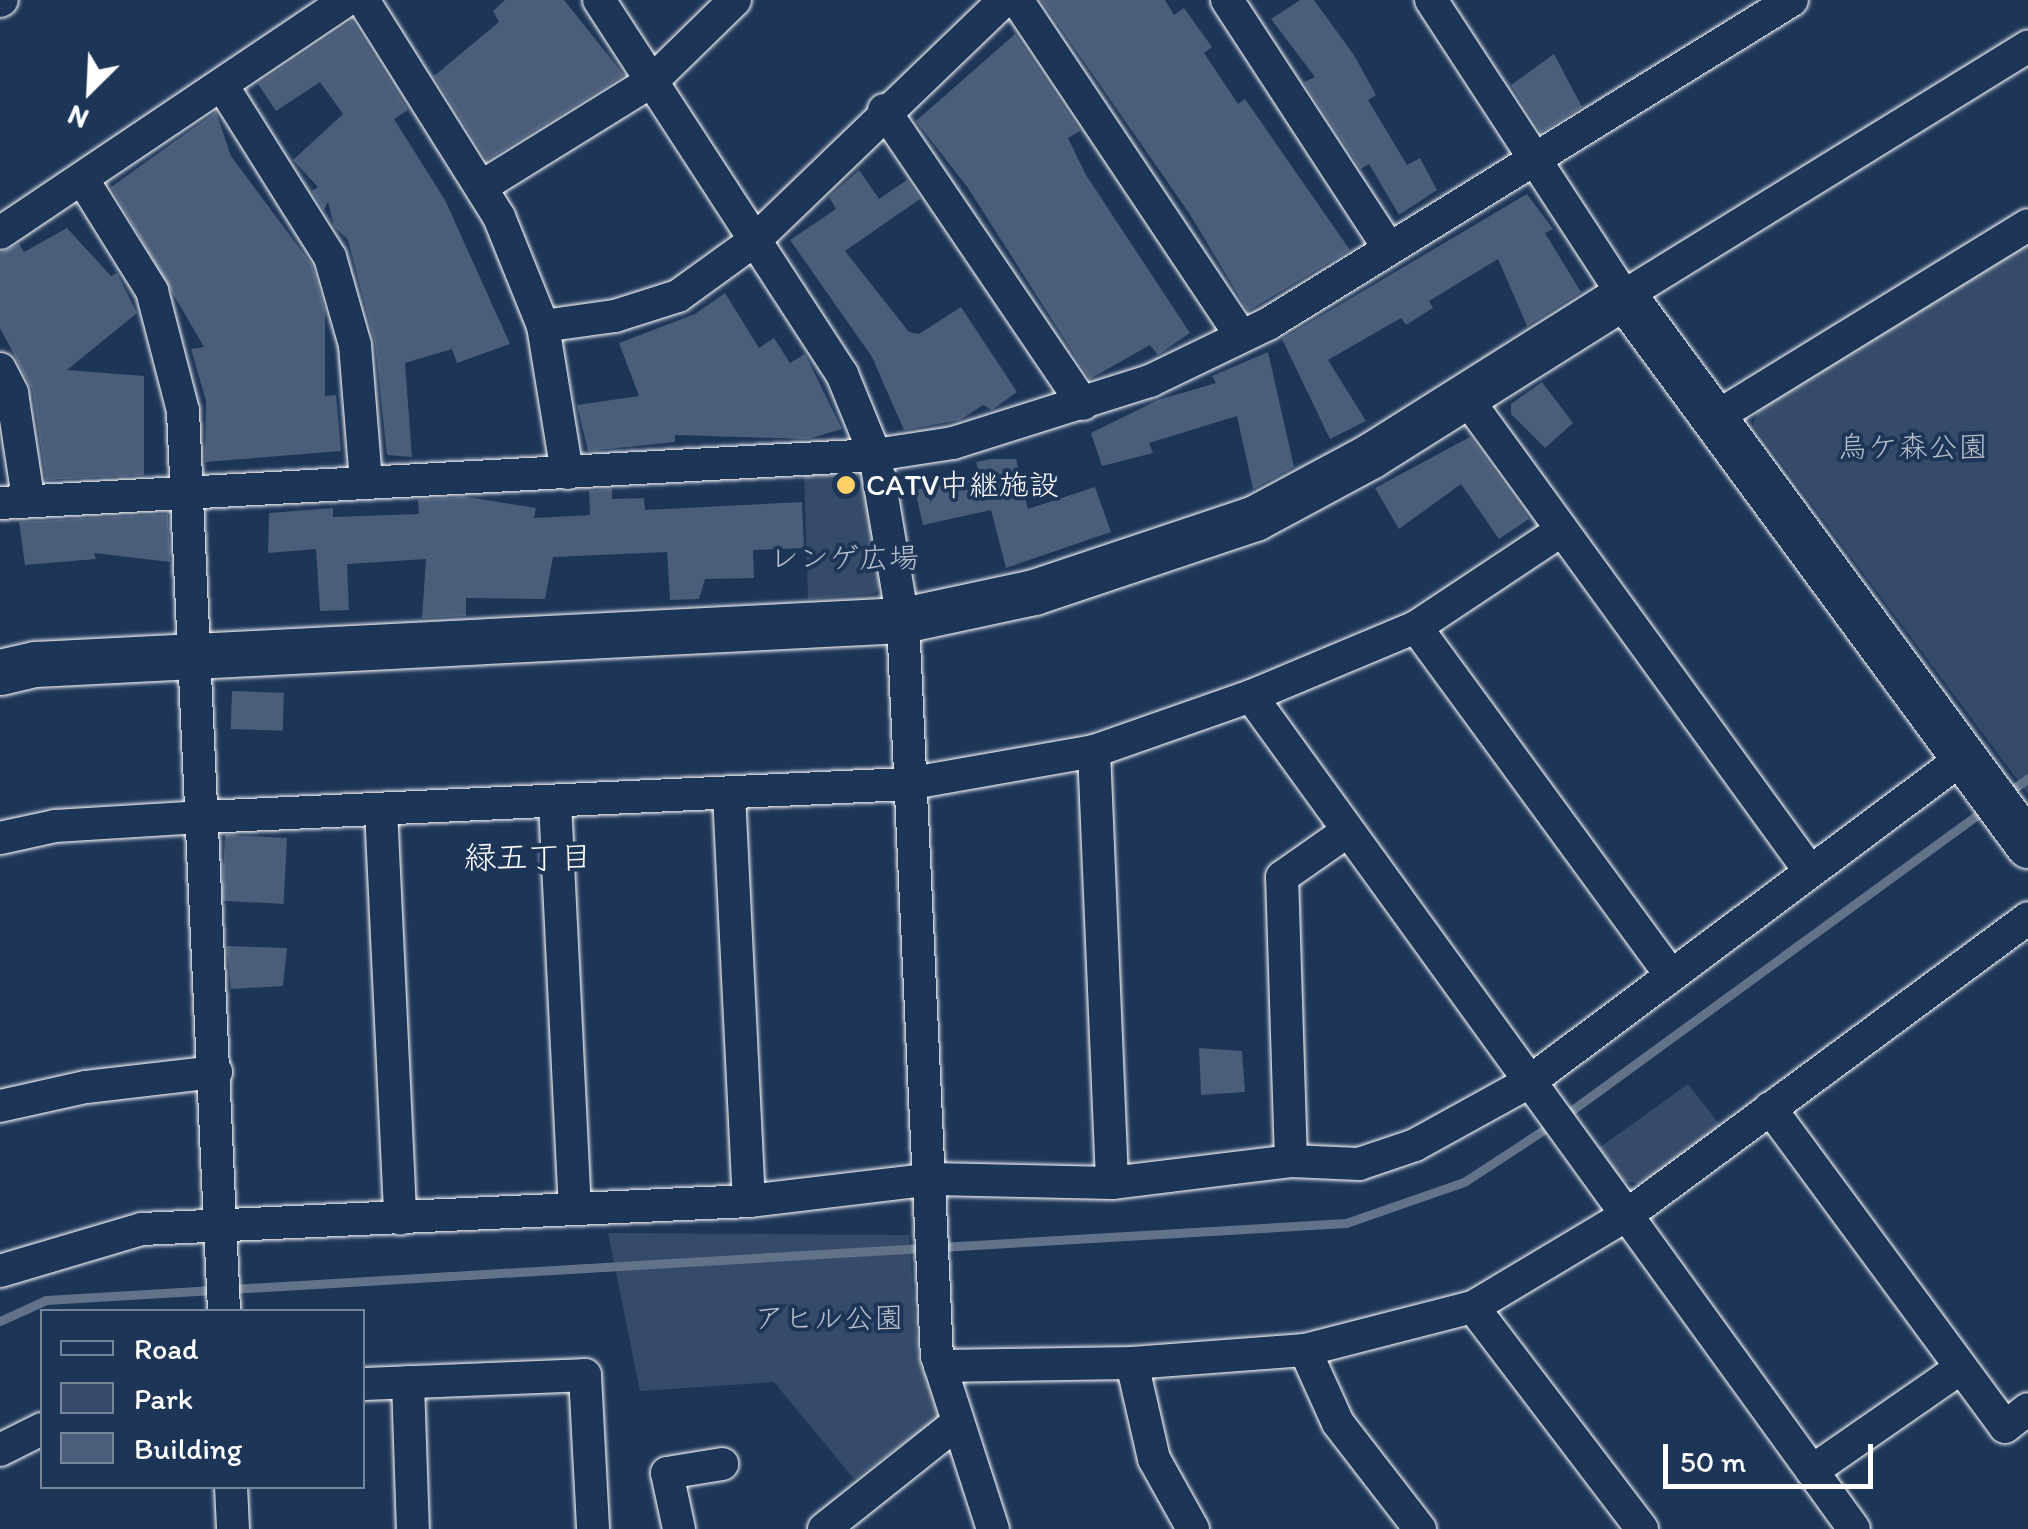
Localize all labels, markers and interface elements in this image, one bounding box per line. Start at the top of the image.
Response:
north arrow [40,40,140,140]
text: N [62,98,93,137]
park label: 烏ケ森公園 [1838,429,1988,465]
place label: CATV中継施設 [866,467,1059,503]
marker: CATV中継施設 [835,474,857,496]
park label: レンゲ広場 [769,540,919,576]
district label: 緑五丁目 [464,838,592,876]
park label: アヒル公園 [754,1300,904,1336]
legend [40,1309,365,1489]
text: Road [134,1330,199,1367]
text: Park [134,1380,193,1417]
scale bar [1668,1424,1878,1486]
text: Building [134,1430,242,1467]
text: 50 m [1680,1443,1746,1480]

